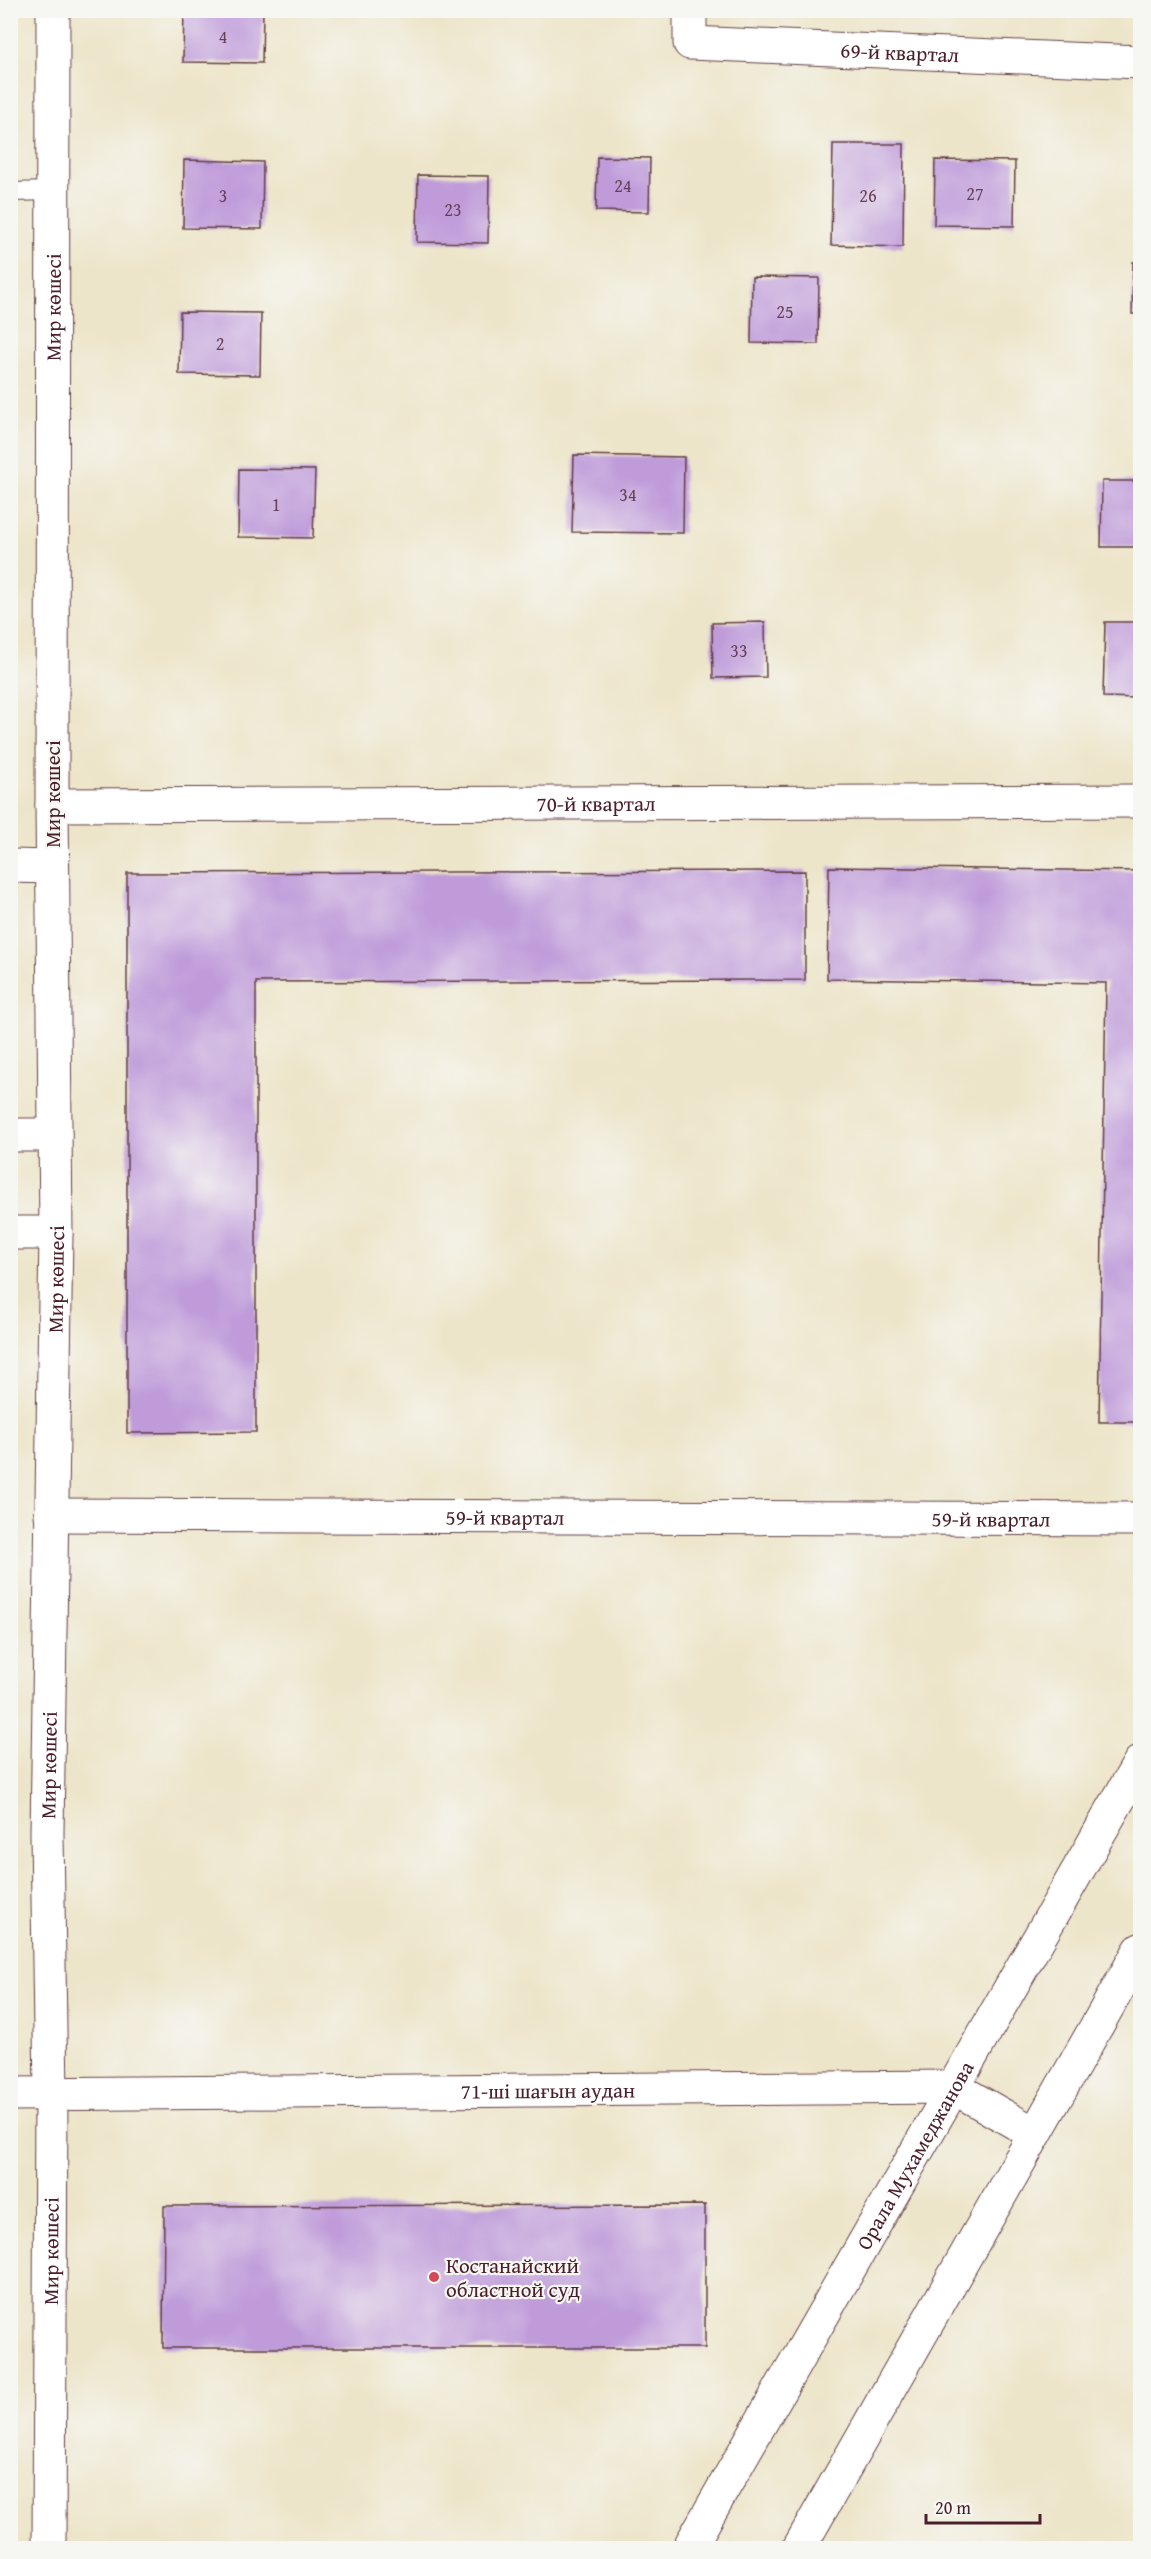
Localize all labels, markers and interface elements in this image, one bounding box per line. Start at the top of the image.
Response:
house number: 4 [219,23,227,50]
street label: 69-й квартал [840,34,960,70]
house number: 24 [614,172,632,199]
house number: 27 [966,180,984,207]
house number: 3 [219,182,227,209]
house number: 26 [859,182,877,209]
house number: 23 [444,196,462,223]
street label: Мир көшесі [37,253,68,361]
house number: 25 [776,298,794,325]
house number: 2 [216,330,224,357]
house number: 34 [619,481,637,508]
house number: 1 [272,491,280,518]
house number: 33 [730,637,748,664]
street label: Мир көшесі [37,740,68,848]
street label: 70-й квартал [536,787,656,819]
street label: Мир көшесі [39,1225,72,1333]
street label: 59-й квартал [445,1501,565,1532]
street label: 59-й квартал [931,1503,1051,1534]
street label: Мир көшесі [32,1711,64,1819]
street label: Орала Мухамеджанова [848,2055,981,2255]
street label: 71-ші шағын аудан [461,2074,635,2106]
street label: Мир көшесі [35,2197,66,2305]
place label: Костанайский областной суд [446,2250,580,2305]
marker: Костанайский областной суд [427,2270,441,2284]
scale bar [926,2487,1040,2525]
text: 20 m [935,2494,971,2521]

